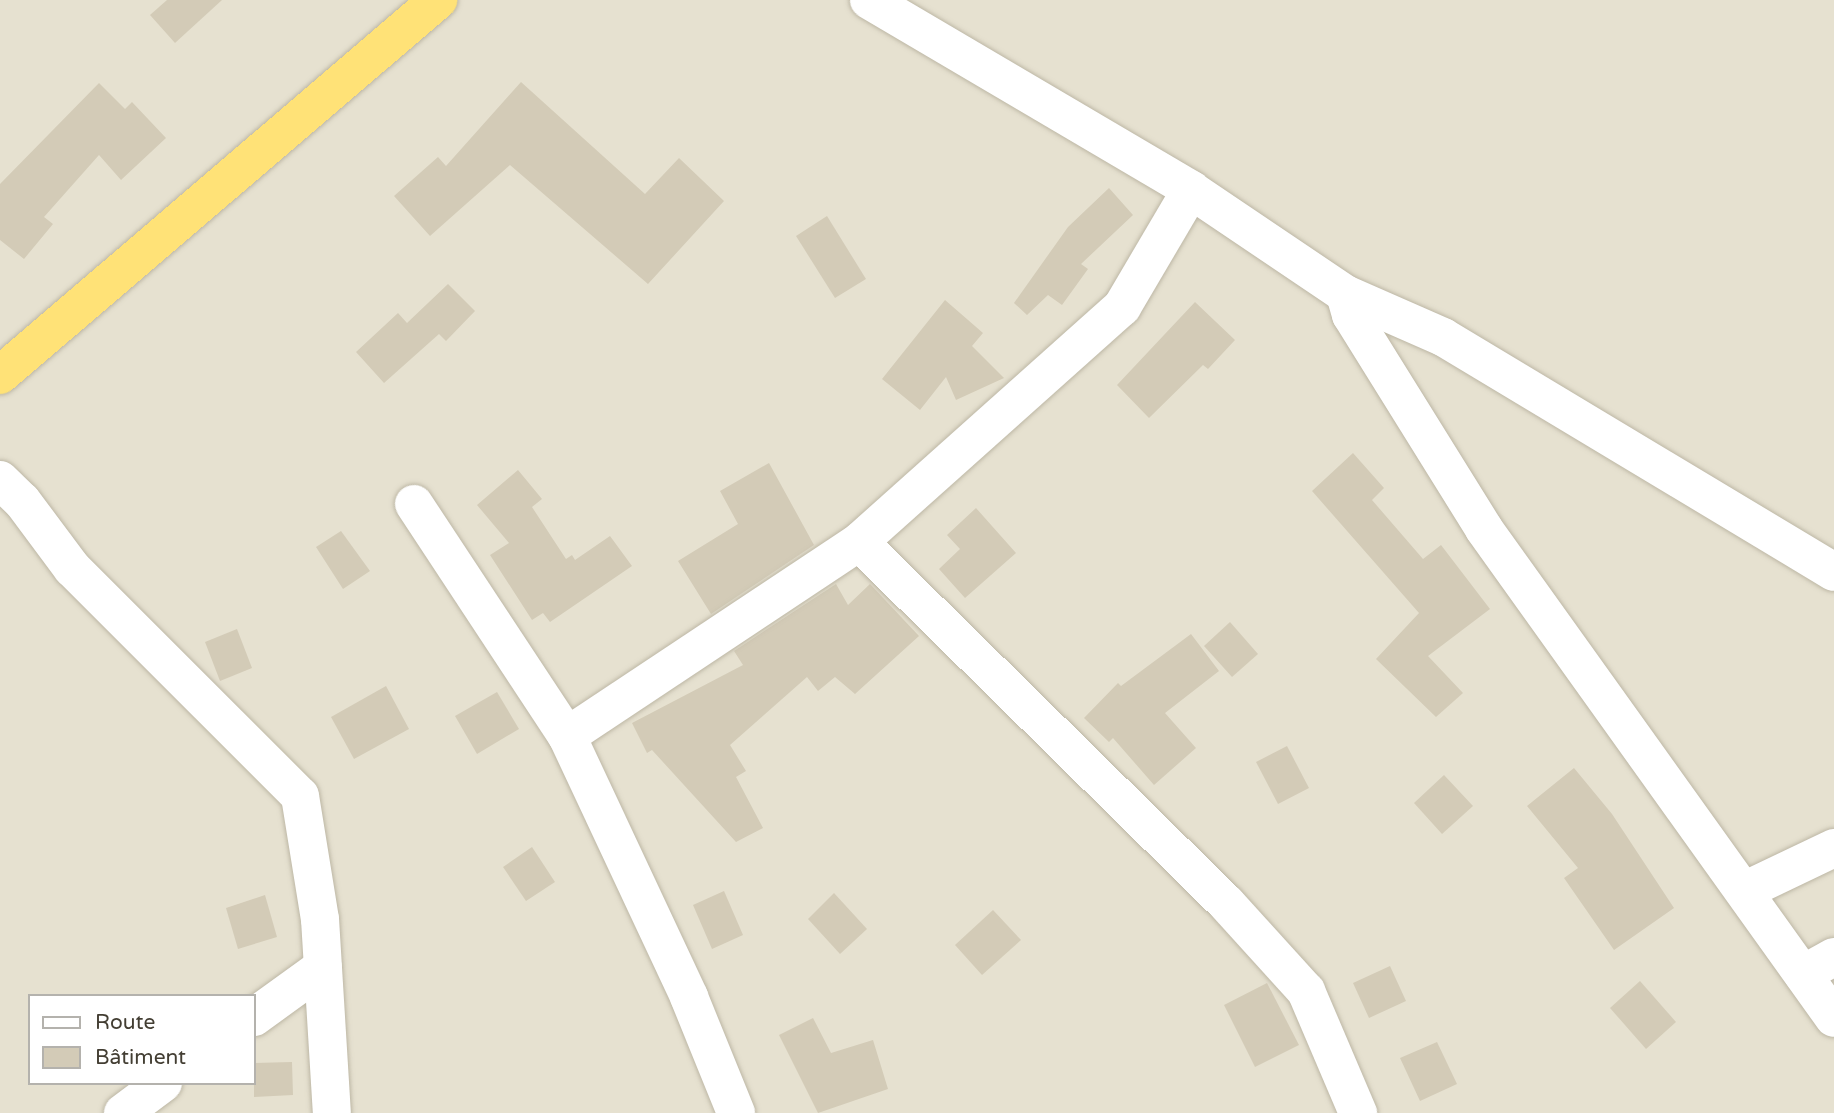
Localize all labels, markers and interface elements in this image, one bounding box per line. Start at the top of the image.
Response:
legend [28,994,256,1085]
text: Route [95,1010,155,1035]
text: Bâtiment [95,1045,186,1070]

